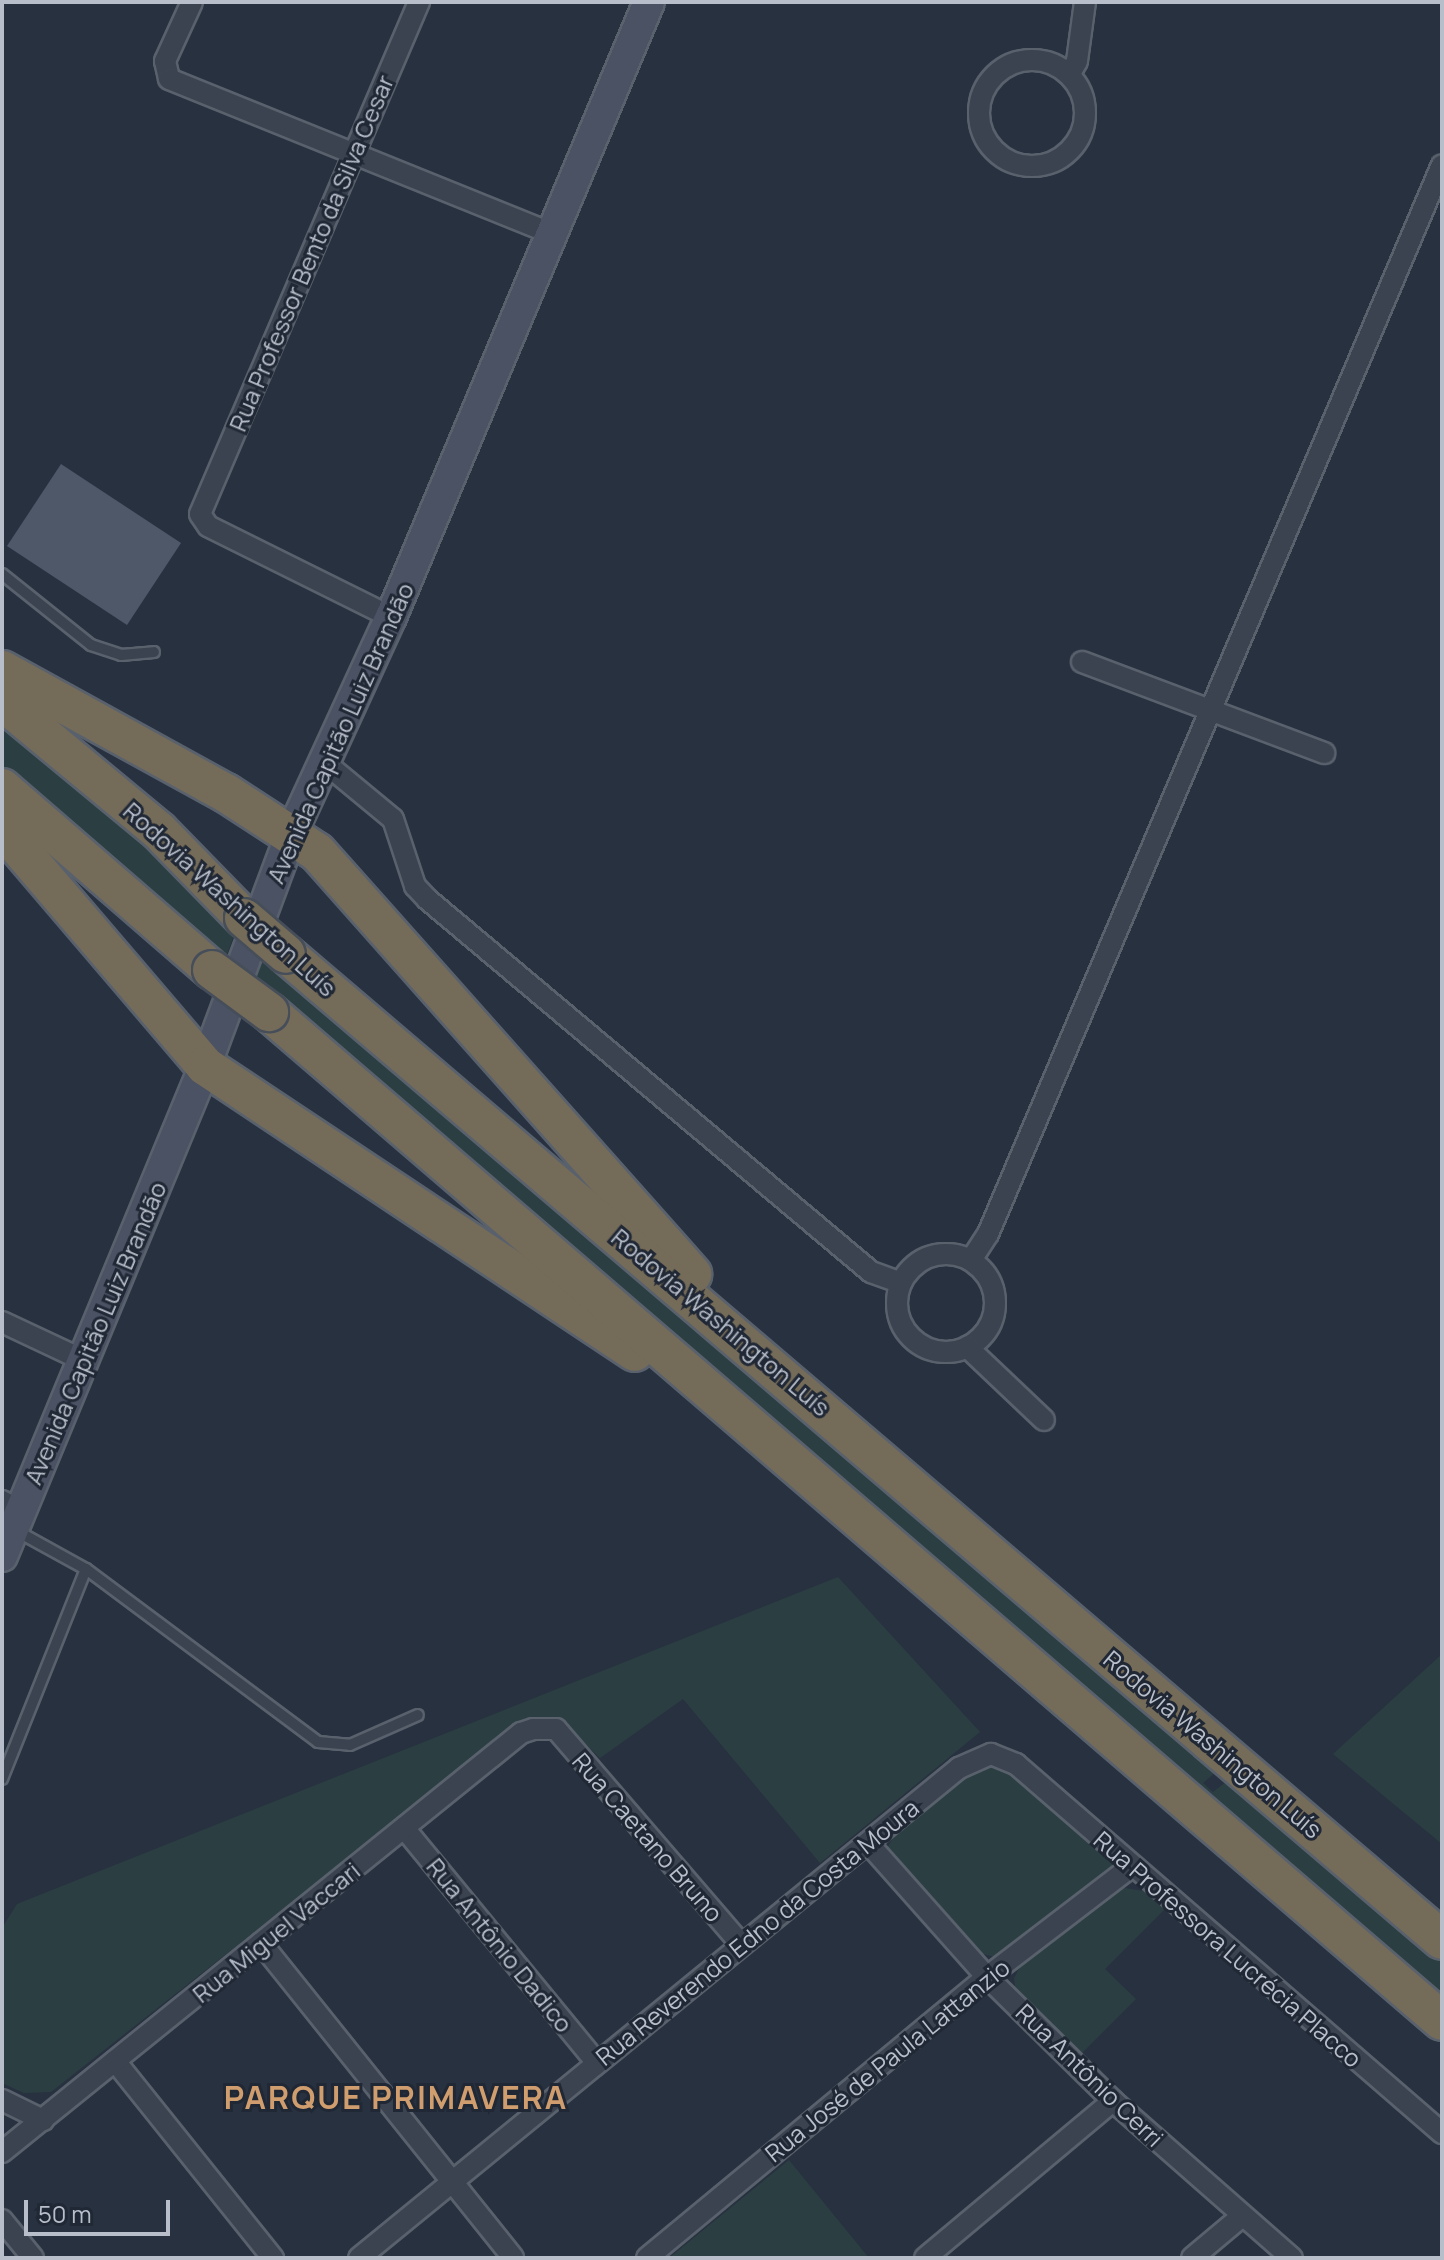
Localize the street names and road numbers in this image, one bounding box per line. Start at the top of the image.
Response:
street label: Rua Professor Bento da Silva Cesar [223,71,399,435]
street label: Avenida Capitão Luiz Brandão [261,578,419,888]
street label: Rodovia Washington Luís [118,796,342,1002]
street label: Avenida Capitão Luiz Brandão [18,1177,172,1489]
street label: Rodovia Washington Luís [606,1222,836,1422]
street label: Rodovia Washington Luís [1098,1644,1328,1844]
street label: Rua Caetano Bruno [567,1747,729,1927]
street label: Rua Reverendo Edno da Costa Moura [590,1793,924,2071]
street label: Rua Professora Lucrécia Placco [1088,1825,1368,2073]
street label: Rua Antônio Dadico [421,1852,579,2038]
street label: Rua Miguel Vaccari [187,1856,365,2008]
street label: Rua José de Paula Lattanzio [759,1953,1015,2167]
street label: Rua Antônio Cerri [1010,1998,1170,2152]

